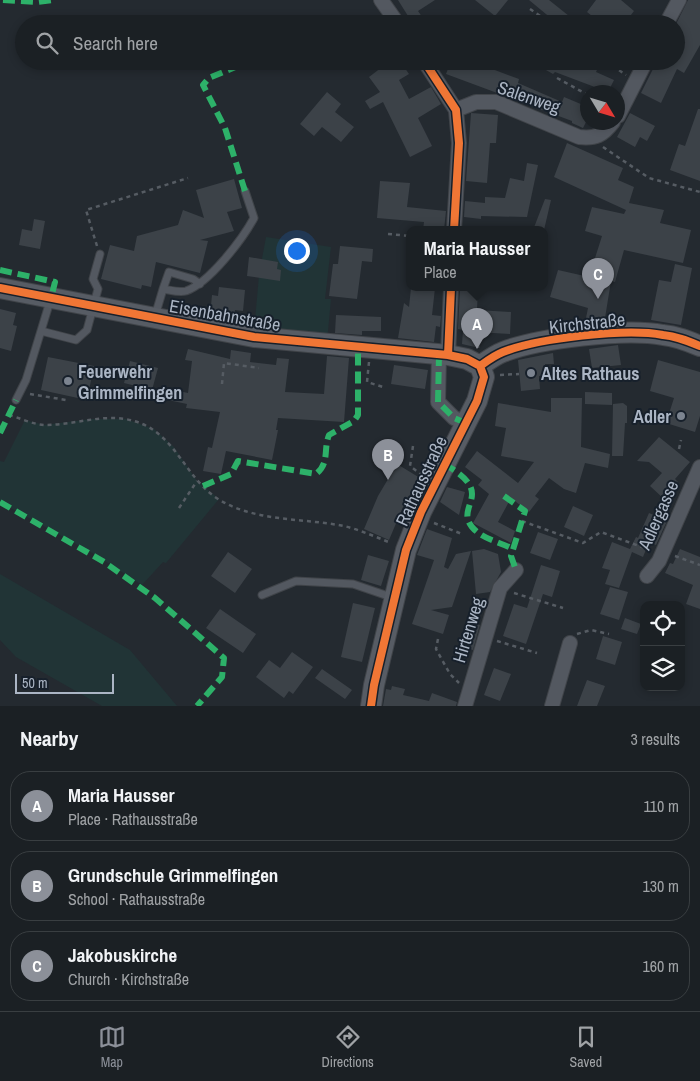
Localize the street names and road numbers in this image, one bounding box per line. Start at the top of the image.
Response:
street label: Salenweg [494,75,564,120]
street label: Eisenbahnstraße [167,293,283,337]
street label: Kirchstraße [548,307,626,339]
street label: Rathausstraße [389,432,453,530]
street label: Adlergasse [631,476,684,555]
street label: Hirtenweg [446,593,490,666]

